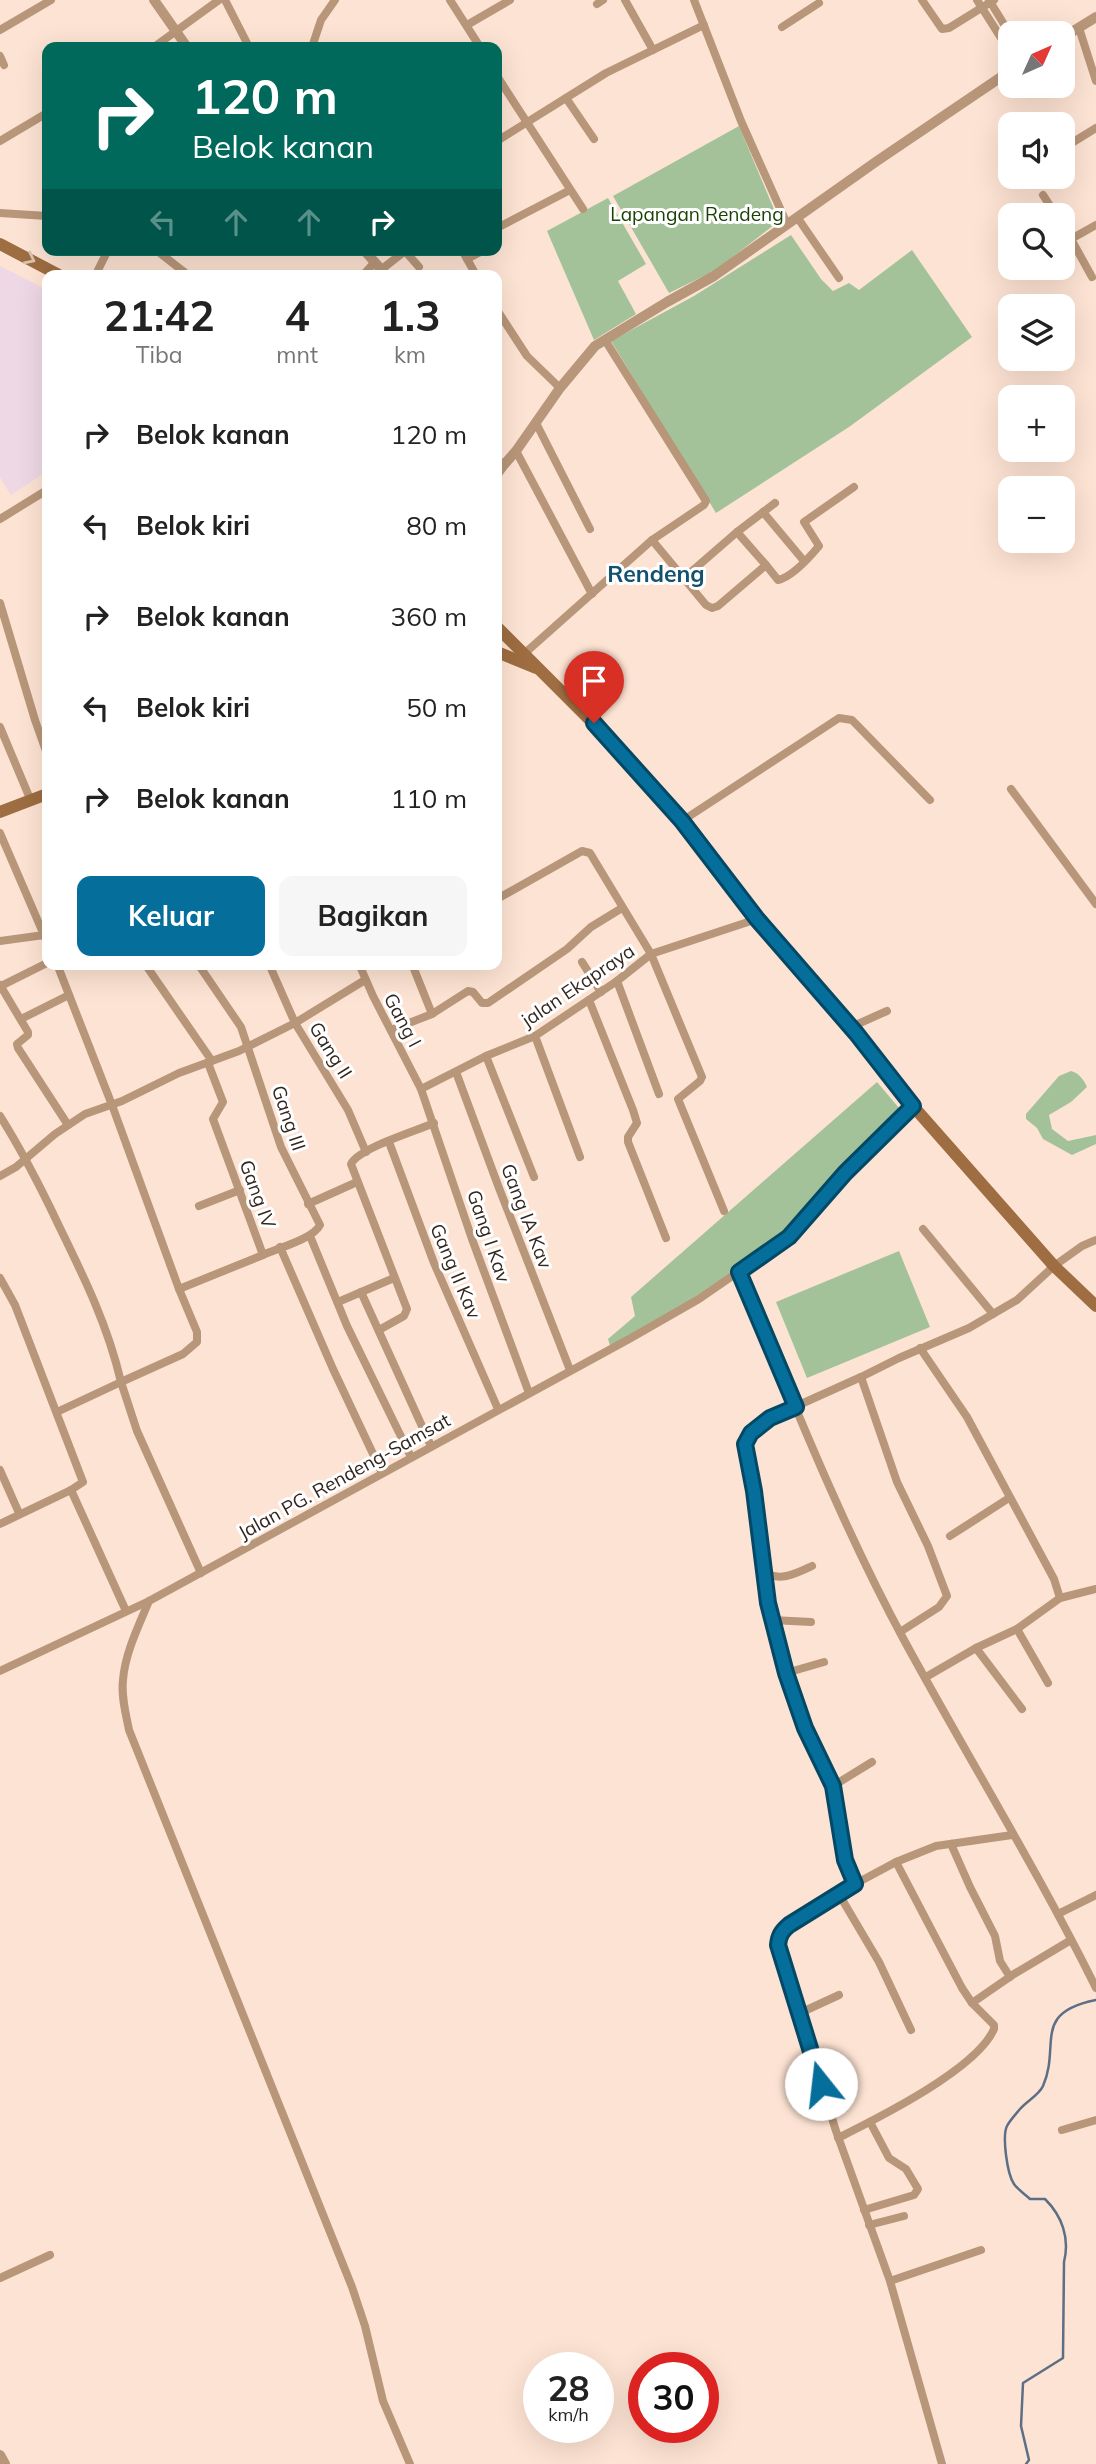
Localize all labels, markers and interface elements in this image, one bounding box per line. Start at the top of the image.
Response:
north arrow [998,21,1074,98]
map controls [998,21,1075,553]
text: 120 m [192,65,338,126]
icon: right [77,70,168,161]
button: sound [998,112,1075,189]
text: Belok kanan [192,126,374,166]
park label: Lapangan Rendeng [610,202,784,226]
icon: left [144,203,182,241]
icon: ahead [217,203,255,241]
icon: ahead [290,203,328,241]
icon: right [363,203,401,241]
button: search [998,203,1075,280]
one-way arrow [23,251,35,264]
text: 21:42 [104,289,215,342]
text: 4 [285,289,310,342]
text: 1.3 [380,289,440,342]
button: layers [998,294,1075,371]
text: Tiba [136,340,183,369]
text: mnt [276,340,318,369]
text: km [394,340,426,369]
button: + [998,385,1075,462]
icon: right [77,416,115,454]
text: Belok kanan [136,418,290,451]
text: 120 m [391,418,467,451]
button: − [998,476,1075,553]
icon: left [77,507,115,545]
text: Belok kiri [136,509,250,542]
text: 80 m [406,509,467,542]
district label: Rendeng [607,559,705,588]
icon: right [77,598,115,636]
text: Belok kanan [136,600,290,633]
text: 360 m [391,600,467,633]
pin [564,651,624,723]
icon: arrive [575,662,613,700]
icon: left [77,689,115,727]
text: Belok kiri [136,691,250,724]
text: 50 m [406,691,467,724]
icon: right [77,780,115,818]
text: Belok kanan [136,782,290,815]
text: 110 m [391,782,467,815]
button: Keluar [77,876,265,956]
button: Bagikan [279,876,467,956]
street label: jalan Ekapraya [515,938,639,1033]
street label: Gang I [379,989,427,1051]
street label: Gang II [304,1017,358,1083]
street label: Gang III [267,1082,311,1154]
street label: Gang IV [235,1157,282,1232]
street label: Gang IA Kav [496,1160,558,1272]
street label: Gang I Kav [462,1187,516,1285]
street label: Gang II Kav [425,1220,487,1322]
street label: Jalan PG. Rendeng-Samsat [234,1407,455,1544]
position arrow [784,2047,858,2121]
speed limit sign: 30 [628,2352,719,2443]
text: 28 [547,2366,590,2410]
text: km/h [548,2403,589,2426]

